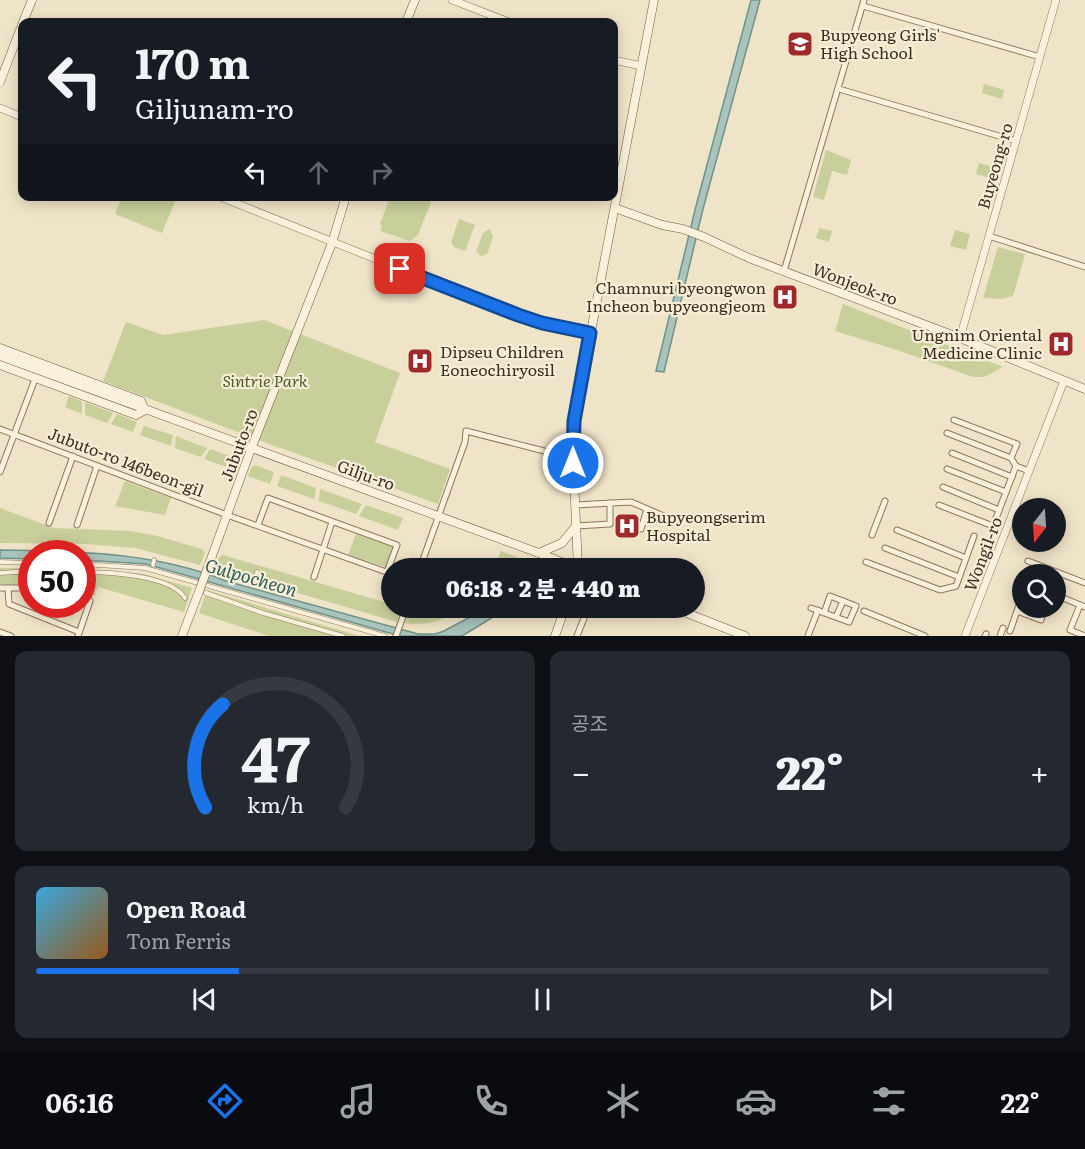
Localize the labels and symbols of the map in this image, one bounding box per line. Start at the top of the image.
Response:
place label: Bupyeong Girls' High School [820,22,940,64]
school or university icon: Bupyeong Girls' High School [785,29,815,59]
street label: Buyeong-ro [970,120,1018,212]
pin [374,243,425,294]
street label: Wonjeok-ro [809,256,902,310]
place label: Chamnuri byeongwon Incheon bupyeongjeom [586,275,766,317]
hospital icon: Chamnuri byeongwon Incheon bupyeongjeom [770,282,800,312]
place label: Ungnim Oriental Medicine Clinic [912,322,1042,364]
hospital icon: Ungnim Oriental Medicine Clinic [1046,329,1076,359]
place label: Dipseu Children Eoneochiryosil [440,339,564,381]
hospital icon: Dipseu Children Eoneochiryosil [405,346,435,376]
park label: Sintrie Park [222,368,308,392]
street label: Jubuto-ro [213,405,263,484]
street label: Jubuto-ro 146beon-gil [45,420,208,502]
position arrow [541,431,605,495]
street label: Gilju-ro [334,453,398,496]
north arrow [1012,498,1066,552]
place label: Bupyeongserim Hospital [646,504,766,546]
hospital icon: Bupyeongserim Hospital [612,511,642,541]
street label: Wongil-ro [957,513,1007,594]
speed limit sign: 50 [18,540,96,618]
water label: Gulpocheon [202,551,301,603]

